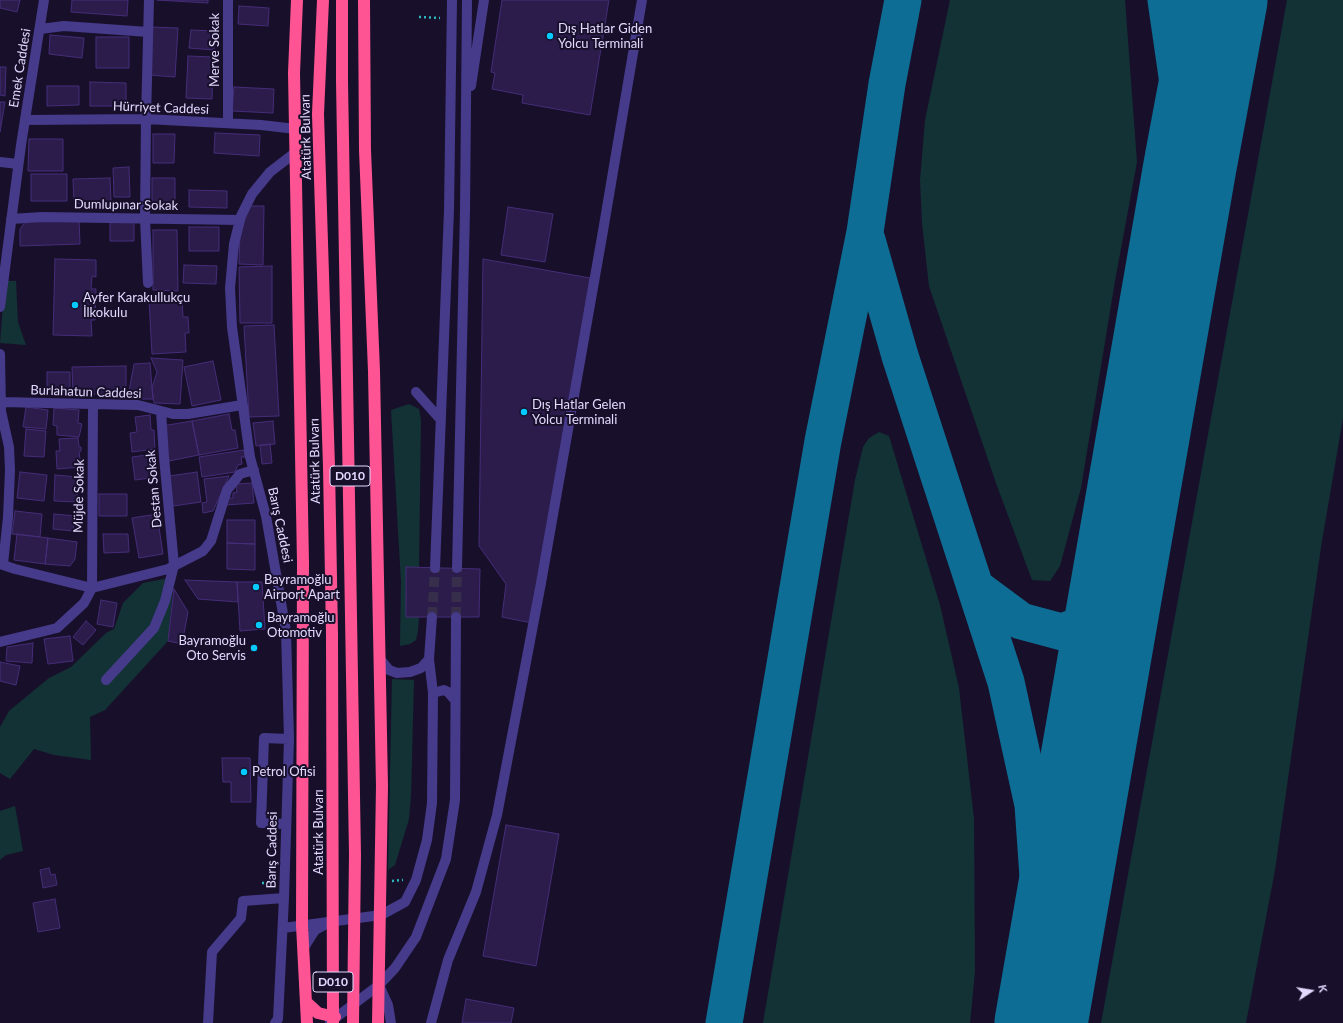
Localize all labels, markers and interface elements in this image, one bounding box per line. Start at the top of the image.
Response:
street label: Merve Sokak [207,13,223,87]
place label: Dış Hatlar Giden Yolcu Terminali [558,21,652,52]
street label: Emek Caddesi [6,27,34,109]
marker: Dış Hatlar Giden Yolcu Terminali [545,31,555,41]
street label: Atatürk Bulvarı [297,94,315,180]
street label: Hürriyet Caddesi [113,99,209,117]
street label: Dumlupınar Sokak [74,196,178,214]
place label: Ayfer Karakullukçu İlkokulu [83,290,190,321]
marker: Ayfer Karakullukçu İlkokulu [70,300,80,310]
street label: Burlahatun Caddesi [30,382,142,402]
place label: Dış Hatlar Gelen Yolcu Terminali [532,397,626,428]
marker: Dış Hatlar Gelen Yolcu Terminali [519,407,529,417]
street label: Atatürk Bulvarı [306,418,324,504]
street label: Destan Sokak [143,449,165,529]
street label: Müjde Sokak [71,459,87,533]
road number: D010 [330,466,370,486]
street label: Barış Caddesi [264,486,296,564]
place label: Bayramoğlu Airport Apart [264,572,340,603]
marker: Bayramoğlu Airport Apart [251,582,261,592]
place label: Bayramoğlu Otomotiv [267,610,335,641]
marker: Bayramoğlu Otomotiv [254,620,264,630]
place label: Bayramoğlu Oto Servis [178,633,246,664]
marker: Bayramoğlu Oto Servis [249,643,259,653]
place label: Petrol Ofisi [252,764,316,780]
marker: Petrol Ofisi [239,767,249,777]
street label: Atatürk Bulvarı [311,789,327,875]
street label: Barış Caddesi [264,811,280,889]
north arrow [1291,971,1331,1011]
road number: D010 [313,972,353,992]
text: K [1316,983,1330,993]

